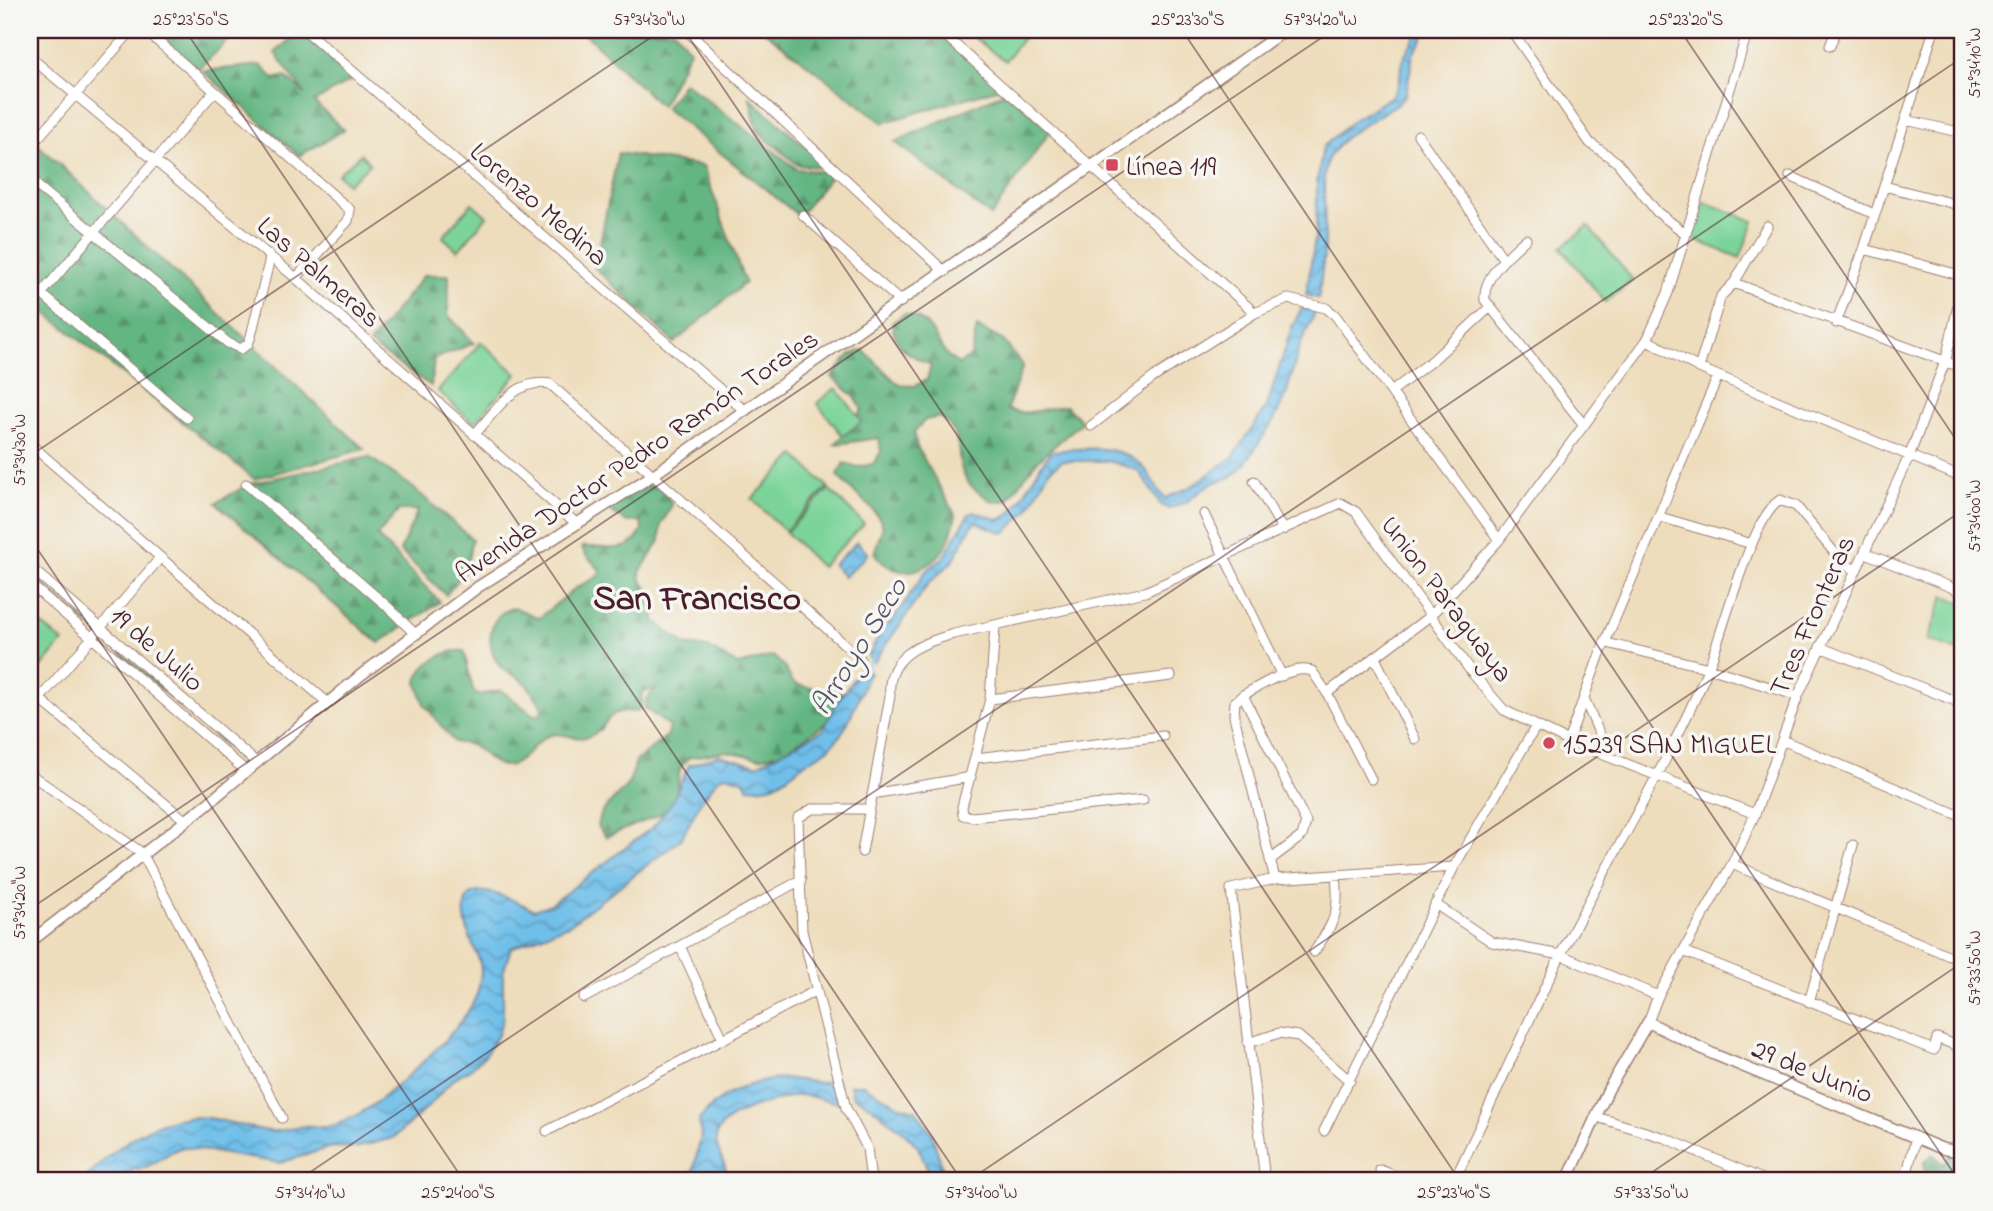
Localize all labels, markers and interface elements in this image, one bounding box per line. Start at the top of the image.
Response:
text: 25°23'50"S [153,8,229,34]
text: 57°34'30"W [613,8,685,34]
text: 25°23'30"S [1151,8,1225,34]
text: 57°34'20"W [1283,8,1357,34]
text: 25°23'20"S [1649,8,1723,34]
text: 57°34'10"W [1963,27,1989,98]
street label: Lorenzo Medina [459,134,616,278]
place label: Línea 119 [1126,148,1217,189]
marker: Línea 119 [1104,157,1120,173]
street label: Las Palmeras [246,208,389,339]
street label: Avenida Doctor Pedro Ramón Torales [448,320,828,595]
text: 57°34'30"W [8,414,34,486]
text: 57°34'00"W [1963,479,1989,553]
street label: Union Paraguaya [1369,508,1522,692]
street label: Tres Fronteras [1761,530,1868,703]
water label: Arroyo Seco [801,569,921,725]
district label: San Francisco [593,575,801,626]
street label: 19 de Julio [99,598,212,703]
place label: 15239 SAN MIGUEL [1563,726,1777,767]
marker: 15239 SAN MIGUEL [1541,735,1557,751]
text: 57°34'20"W [8,866,34,940]
text: 57°33'50"W [1963,930,1989,1006]
street label: 29 de Junio [1745,1030,1879,1116]
text: 57°34'10"W [275,1181,346,1207]
text: 25°24'00"S [421,1181,495,1207]
text: 57°34'00"W [945,1181,1018,1207]
text: 25°23'40"S [1417,1181,1491,1207]
text: 57°33'50"W [1613,1181,1689,1207]

